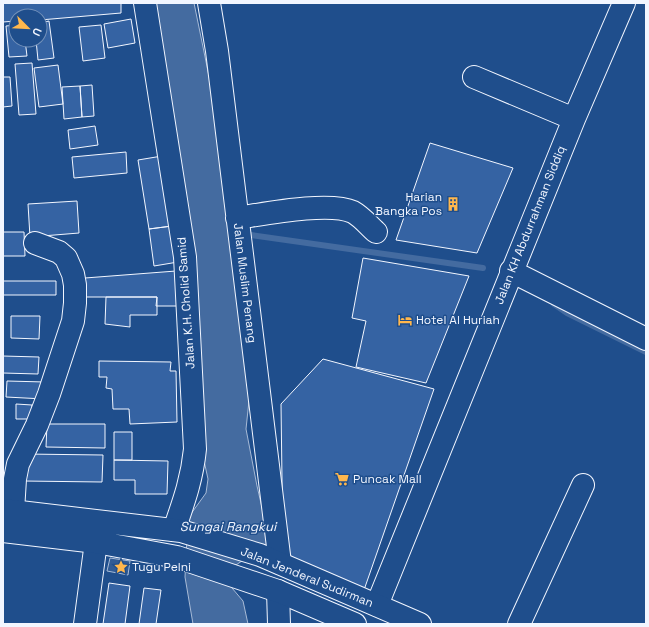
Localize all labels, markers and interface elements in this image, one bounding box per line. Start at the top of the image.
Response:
north arrow [8,8,48,48]
text: U [29,26,45,38]
street label: Jalan KH Abdurrahman Siddiq [491,143,569,307]
place label: Harian Bangka Pos [375,189,442,219]
building icon: Harian Bangka Pos [445,196,461,212]
street label: Jalan Muslim Penang [230,222,260,344]
street label: Jalan K.H. Cholid Samid [173,236,199,370]
hotel icon: Hotel Al Huriah [397,312,413,328]
place label: Hotel Al Huriah [416,312,500,328]
supermarket icon: Puncak Mall [334,471,350,487]
place label: Puncak Mall [353,471,422,487]
water label: Sungai Rangkui [180,518,278,535]
street label: Jalan Jenderal Sudirman [238,543,376,611]
place icon: Tugu Pelni [113,559,129,575]
place label: Tugu Pelni [132,559,191,575]

